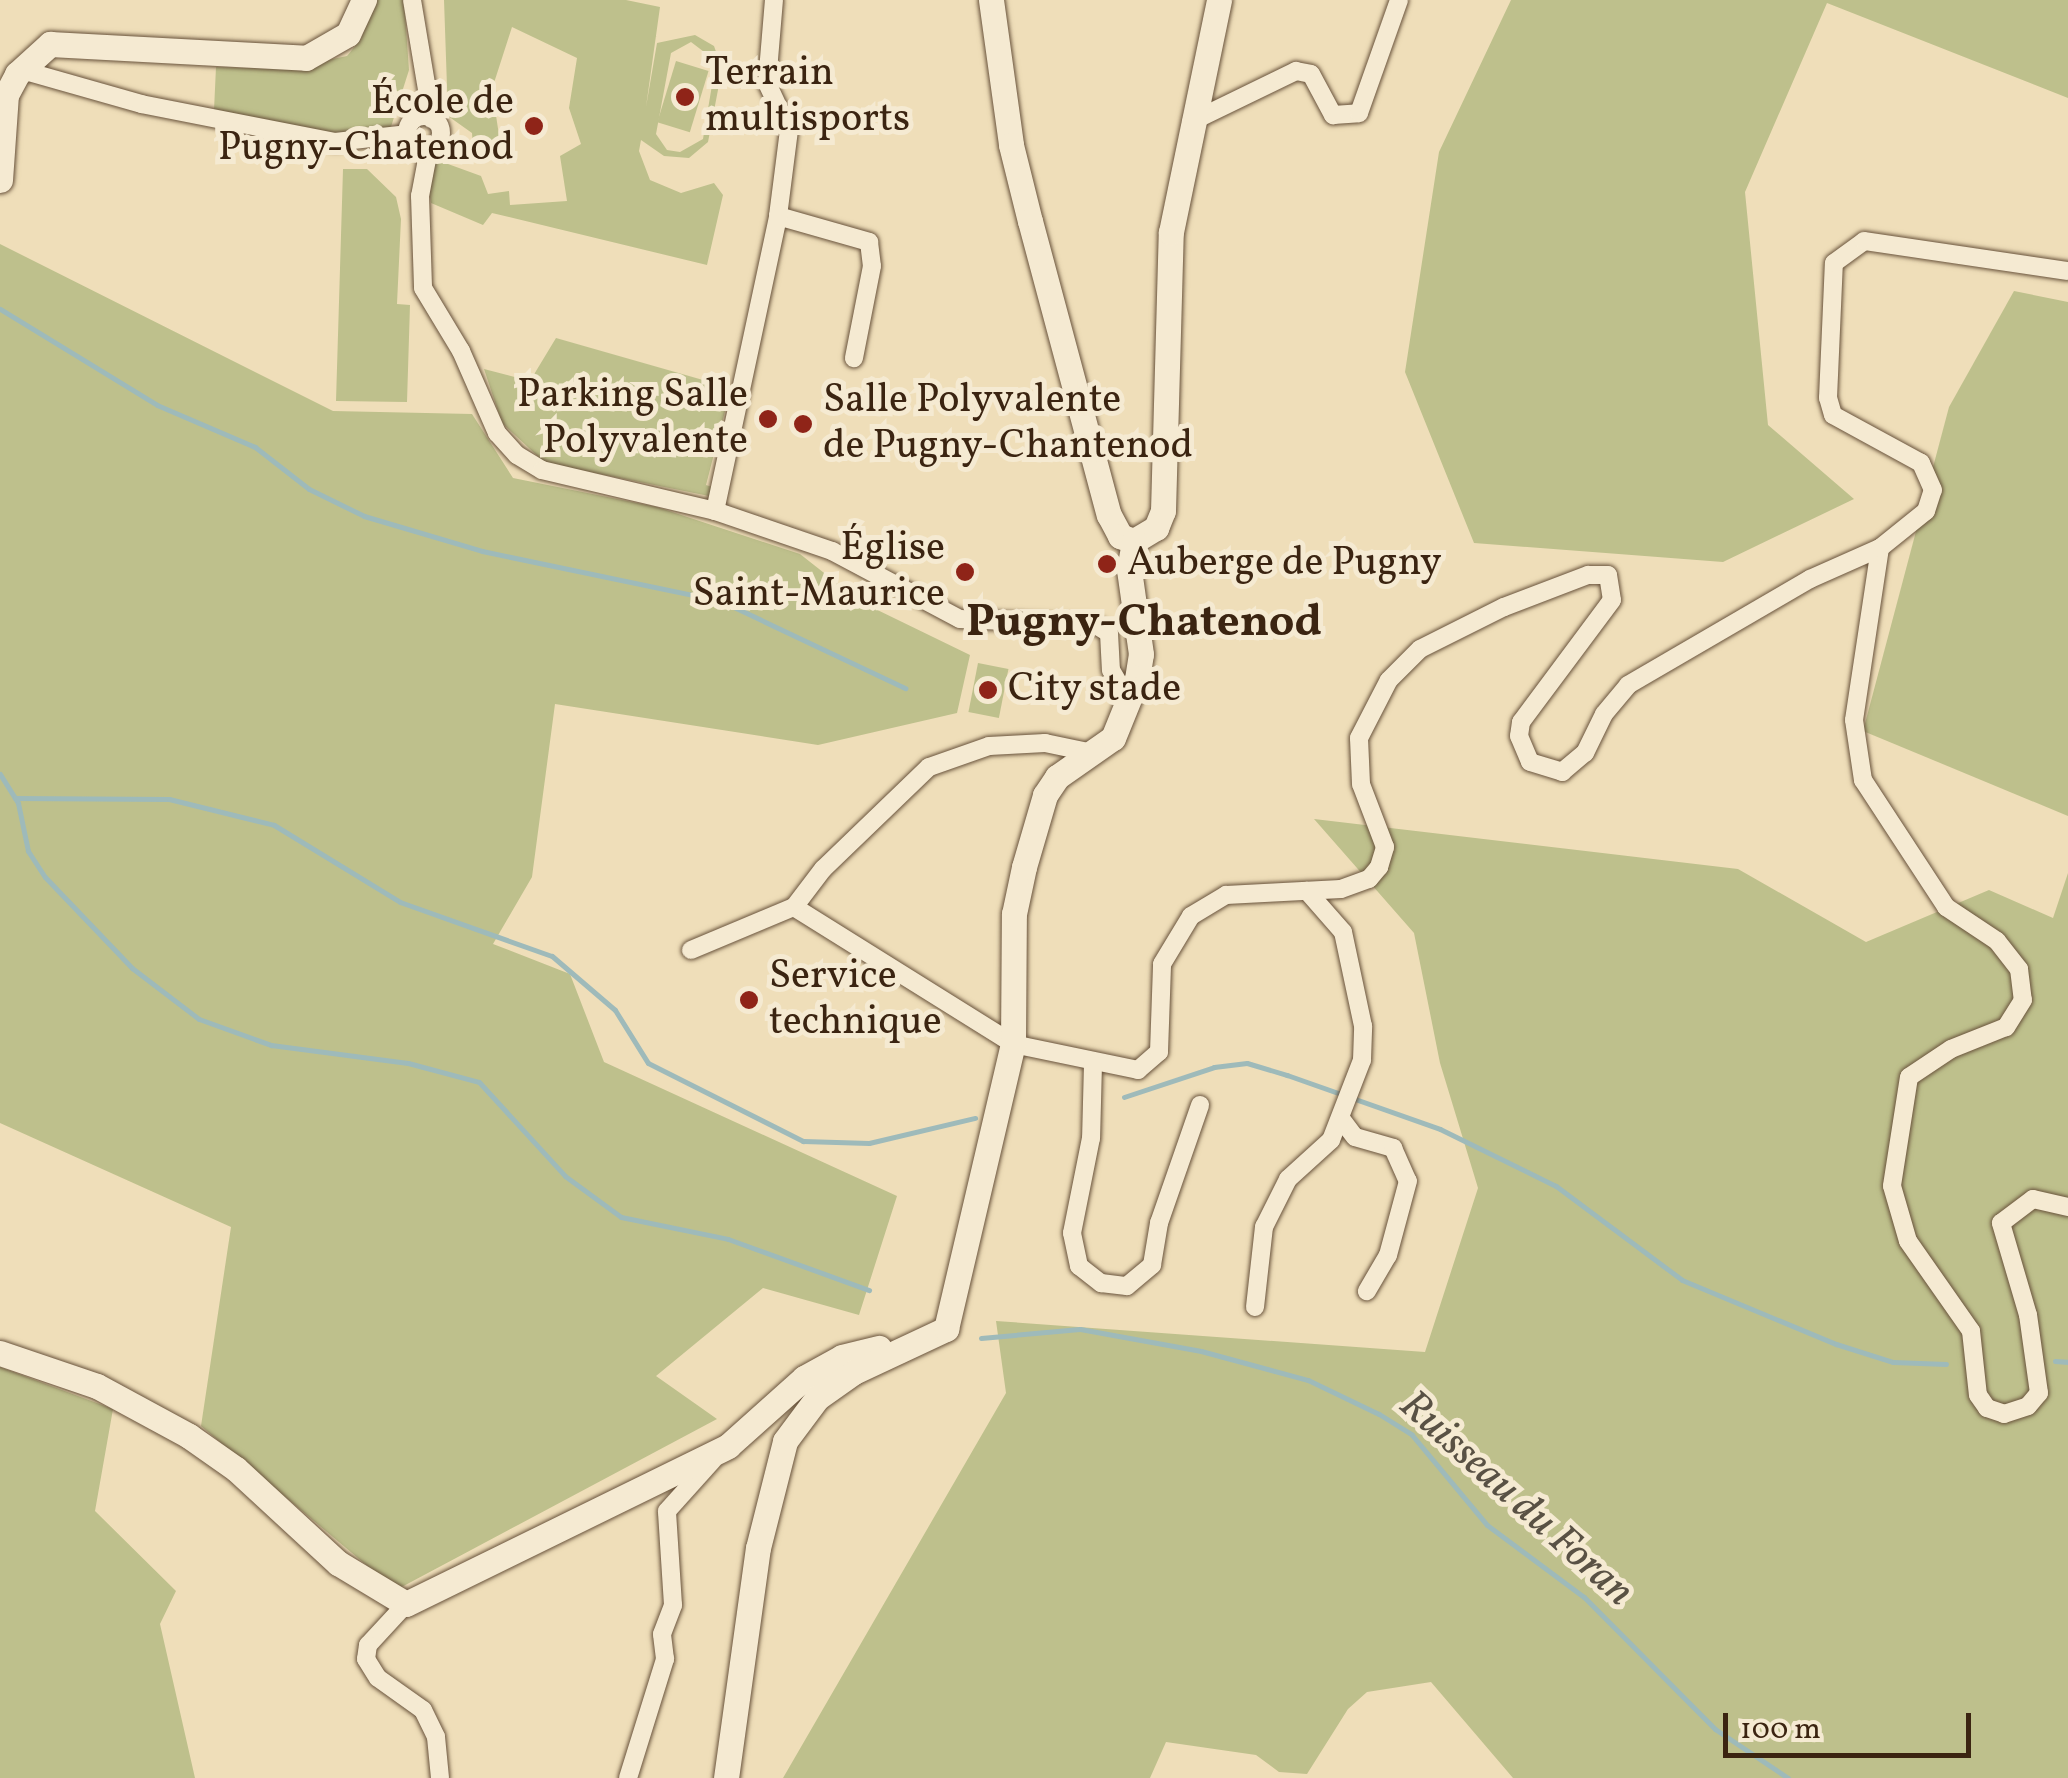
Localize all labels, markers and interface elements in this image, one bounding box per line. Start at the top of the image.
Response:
place label: Terrain multisports [705,50,910,144]
place label: École de Pugny-Chatenod [218,79,514,173]
marker: Terrain multisports [674,86,696,108]
marker: École de Pugny-Chatenod [523,115,545,137]
place label: Parking Salle Polyvalente [517,372,748,466]
place label: Salle Polyvalente de Pugny-Chantenod [823,377,1193,471]
marker: Parking Salle Polyvalente [757,408,779,430]
marker: Salle Polyvalente de Pugny-Chantenod [792,413,814,435]
place label: Église Saint-Maurice [693,525,945,619]
place label: Auberge de Pugny [1127,540,1442,588]
marker: Auberge de Pugny [1096,553,1118,575]
marker: Église Saint-Maurice [954,561,976,583]
district label: Pugny-Chatenod [966,597,1322,651]
place label: City stade [1008,666,1182,714]
marker: City stade [977,679,999,701]
place label: Service technique [769,953,942,1047]
marker: Service technique [738,989,760,1011]
water label: Ruisseau du Foran [1387,1382,1643,1618]
scale bar [1728,1693,1976,1755]
text: 100 m [1740,1709,1821,1751]

